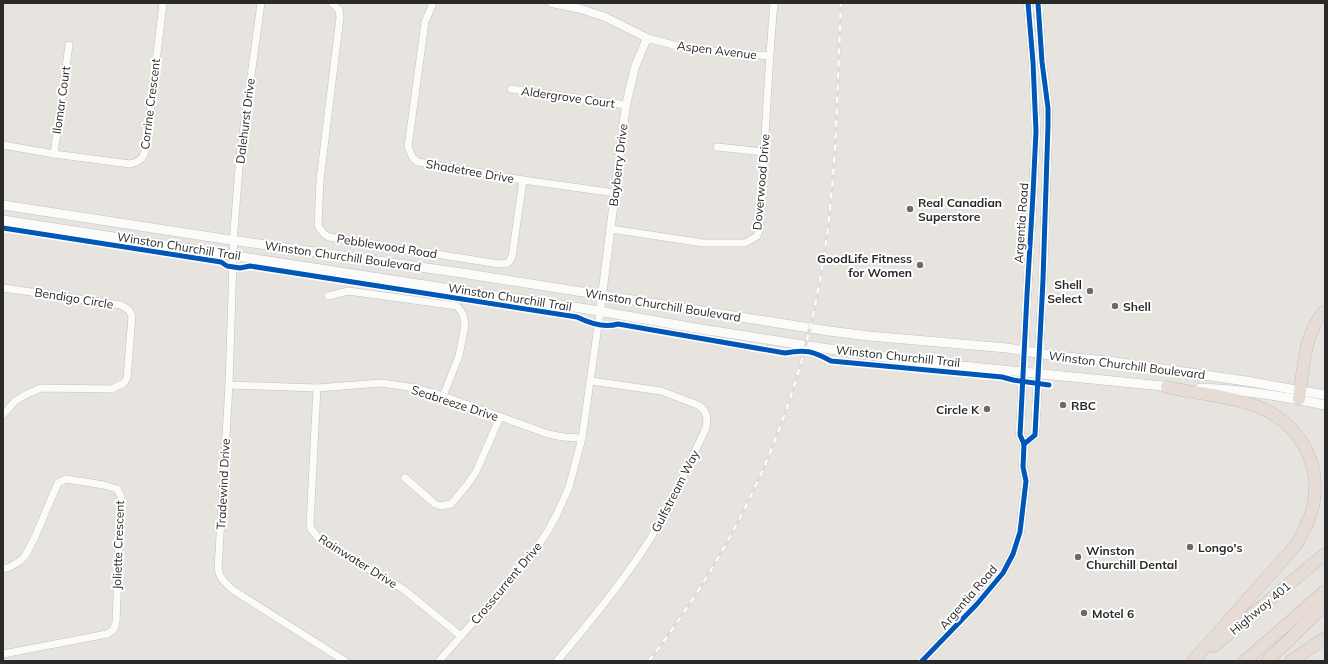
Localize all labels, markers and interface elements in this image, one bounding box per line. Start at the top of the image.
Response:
street label: Aspen Avenue [676,38,758,62]
street label: Corrine Crescent [137,58,163,150]
street label: Ilomar Court [49,65,73,135]
street label: Dalehurst Drive [232,77,258,165]
street label: Aldergrove Court [520,83,616,111]
street label: Bayberry Drive [606,123,630,207]
street label: Doverwood Drive [749,133,773,231]
street label: Shadetree Drive [425,156,515,186]
street label: Argentia Road [1011,182,1031,264]
place label: Real Canadian Superstore [918,195,1002,224]
marker: Real Canadian Superstore [905,204,915,214]
street label: Winston Churchill Trail [116,229,242,263]
street label: Pebblewood Road [336,231,438,261]
street label: Winston Churchill Boulevard [264,238,422,274]
place label: GoodLife Fitness for Women [817,251,912,280]
marker: GoodLife Fitness for Women [915,260,925,270]
place label: Shell Select [1047,277,1082,306]
street label: Winston Churchill Trail [447,280,573,314]
street label: Bendigo Circle [33,284,115,312]
street label: Winston Churchill Boulevard [584,285,742,325]
marker: Shell Select [1085,286,1095,296]
place label: Shell [1123,299,1151,314]
marker: Shell [1110,301,1120,311]
street label: Winston Churchill Trail [835,342,961,370]
street label: Winston Churchill Boulevard [1048,348,1206,382]
street label: Seabreeze Drive [410,382,500,424]
place label: RBC [1071,398,1096,413]
marker: RBC [1058,400,1068,410]
place label: Circle K [936,402,980,417]
marker: Circle K [982,404,992,414]
street label: Tradewind Drive [213,438,233,530]
street label: Gulfstream Way [648,447,703,535]
street label: Joliette Crescent [109,500,127,590]
street label: Rainwater Drive [316,531,400,591]
street label: Crosscurrent Drive [467,539,545,627]
place label: Longo's [1198,540,1243,555]
marker: Longo's [1185,542,1195,552]
place label: Winston Churchill Dental [1086,543,1177,572]
marker: Winston Churchill Dental [1073,552,1083,562]
street label: Argentia Road [936,562,1000,632]
street label: Highway 401 [1227,578,1293,638]
place label: Motel 6 [1092,606,1134,621]
marker: Motel 6 [1079,608,1089,618]

